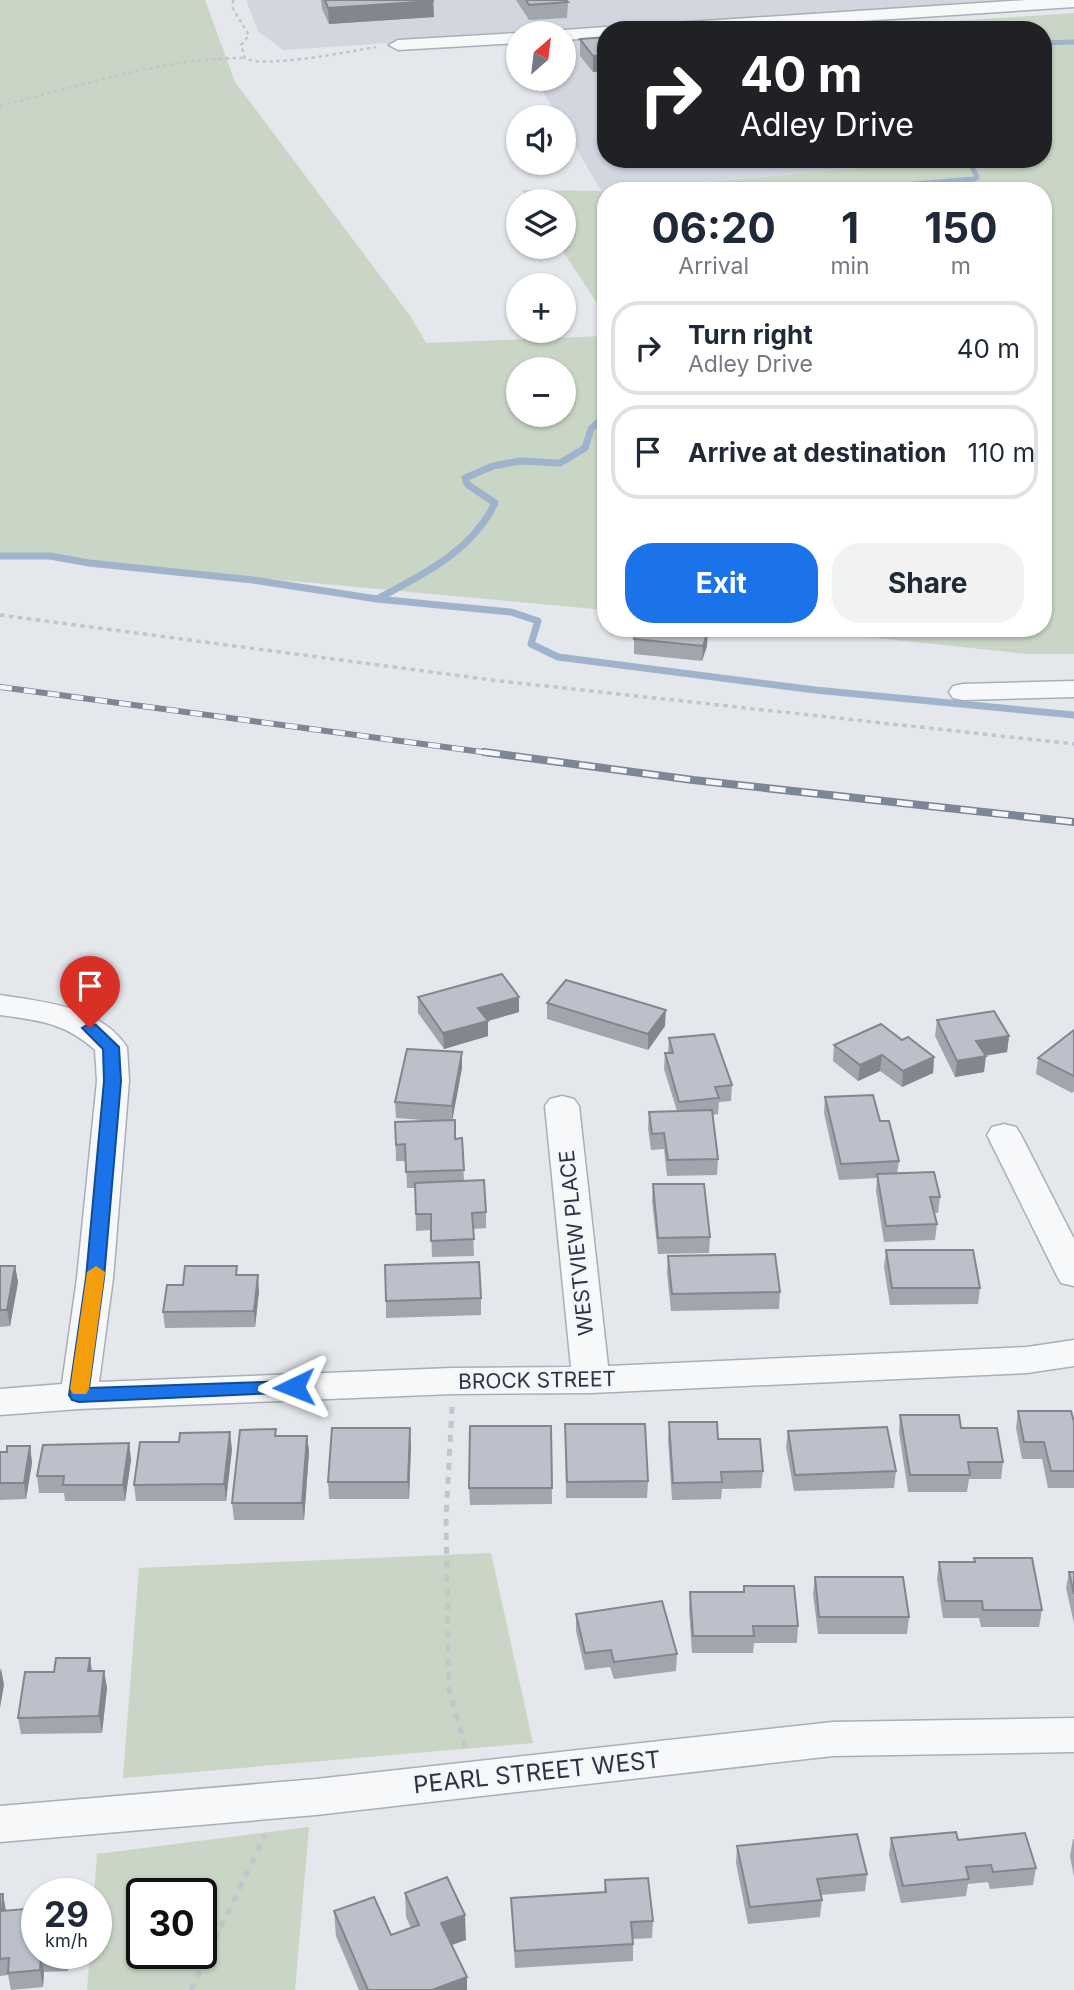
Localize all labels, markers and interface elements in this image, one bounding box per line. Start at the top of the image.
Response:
north arrow [506,21,576,91]
map controls [506,21,576,427]
text: 40 m [740,45,863,104]
icon: right [625,49,716,140]
button: sound [506,105,576,175]
text: Adley Drive [740,105,914,144]
button: layers [506,189,576,259]
text: 06:20 [652,202,776,253]
text: 1 [841,202,859,253]
text: 150 [924,202,998,253]
text: Arrival [678,252,749,280]
text: min [830,252,870,280]
text: m [951,252,971,280]
button: + [506,273,576,343]
text: Turn right [688,319,813,350]
icon: right [629,329,667,367]
text: 40 m [957,333,1020,364]
text: Adley Drive [688,350,813,378]
button: − [506,357,576,427]
icon: arrive [629,433,667,471]
text: Arrive at destination [688,437,947,468]
text: 110 m [968,437,1035,468]
button: Exit [625,543,818,623]
button: Share [832,543,1024,623]
pin [60,956,120,1028]
icon: arrive [71,967,109,1005]
street label: WESTVIEW PLACE [554,1149,598,1337]
position arrow [257,1350,331,1424]
street label: BROCK STREET [458,1366,616,1394]
street label: PEARL STREET WEST [412,1745,662,1799]
speed limit sign: 30 [126,1878,217,1969]
text: 29 [44,1893,89,1935]
text: km/h [45,1930,88,1951]

